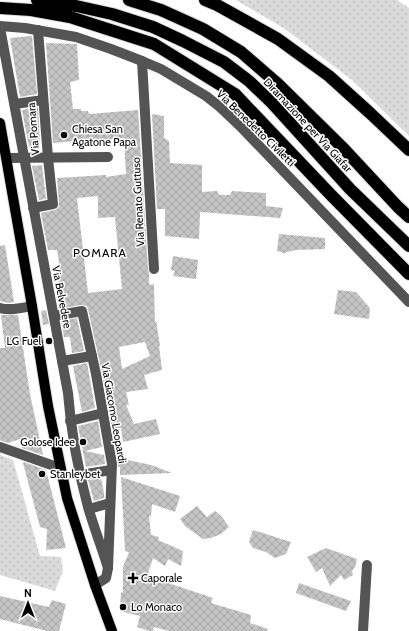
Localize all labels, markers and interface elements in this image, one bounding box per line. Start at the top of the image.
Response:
street label: Diramazione per Via Giafar [261,75,356,175]
street label: Via Benedetto Civiletti [214,87,298,169]
street label: Via Pomara [24,101,42,156]
place label: Chiesa San Agatone Papa [72,122,137,149]
marker: Chiesa San Agatone Papa [59,130,69,140]
street label: Via Renato Guttuso [129,157,147,247]
district label: POMARA [73,245,127,260]
street label: Via Belvedere [49,264,75,330]
place label: LG Fuel [7,334,41,348]
marker: LG Fuel [44,336,54,346]
street label: Via Giacomo Leopardi [98,362,130,464]
place label: Golose Idee [20,435,75,449]
marker: Golose Idee [78,437,88,447]
place label: Stanleybet [50,467,101,481]
marker: Stanleybet [37,469,47,479]
place label: Caporale [141,571,182,585]
marker: Caporale [128,573,138,583]
north arrow [8,583,48,623]
text: N [24,586,32,600]
place label: Lo Monaco [131,600,182,614]
marker: Lo Monaco [118,602,128,612]

